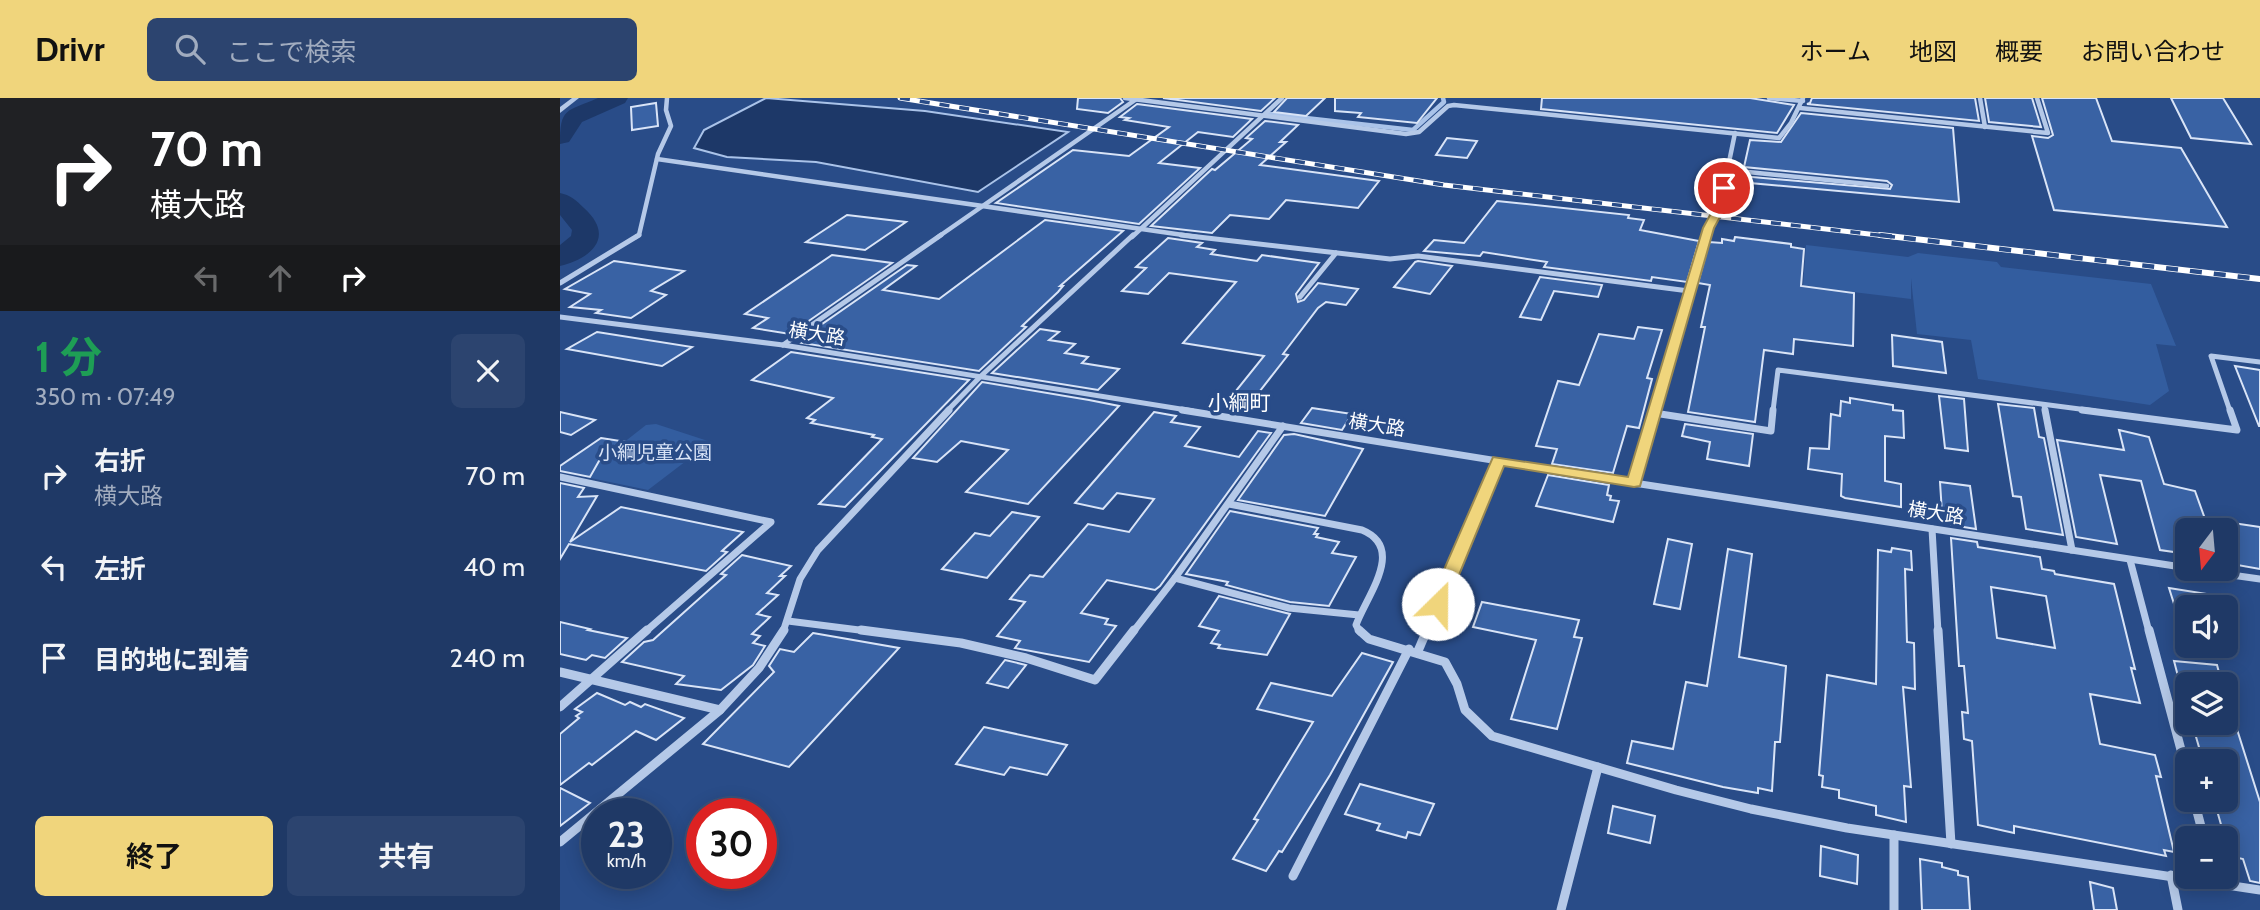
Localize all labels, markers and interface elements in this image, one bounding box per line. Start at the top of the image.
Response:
search box [147,18,637,81]
text: Drivr [35,29,105,69]
icon: search [171,30,209,68]
text: ここで検索 [227,36,357,68]
text: ホーム [1800,37,1871,66]
text: 地図 [1909,37,1957,66]
text: 概要 [1995,37,2043,66]
text: お問い合わせ [2081,37,2225,66]
text: 70 m [150,119,263,178]
icon: right [35,126,126,217]
pin [1694,158,1754,218]
icon: arrive [1705,169,1743,207]
text: 横大路 [150,185,246,224]
icon: left [188,259,226,297]
icon: ahead [261,259,299,297]
icon: right [334,259,372,297]
street label: 横大路 [787,318,847,350]
text: 1 分 [35,331,102,383]
button: close [451,334,525,408]
text: 350 m · 07:49 [35,383,176,411]
district label: 小綱町 [1208,390,1271,415]
street label: 横大路 [1347,409,1407,441]
park label: 小綱児童公園 [598,441,712,464]
text: 右折 [94,445,146,477]
icon: right [35,457,73,495]
text: 70 m [465,460,525,492]
text: 横大路 [94,482,163,510]
street label: 横大路 [1906,497,1966,529]
north arrow [2175,518,2238,581]
map controls [2175,518,2238,889]
icon: left [35,548,73,586]
text: 40 m [463,551,525,583]
text: 左折 [94,553,146,585]
position arrow [1401,567,1475,641]
button: sound [2175,595,2238,658]
icon: arrive [35,639,73,677]
text: 240 m [450,642,525,674]
text: 目的地に到着 [94,644,250,676]
button: layers [2175,672,2238,735]
button: + [2175,749,2238,812]
speed limit sign: 30 [686,798,777,889]
text: 23 [608,813,645,856]
button: 終了 [35,816,273,896]
button: 共有 [287,816,525,896]
button: − [2175,826,2238,889]
text: km/h [607,850,646,872]

